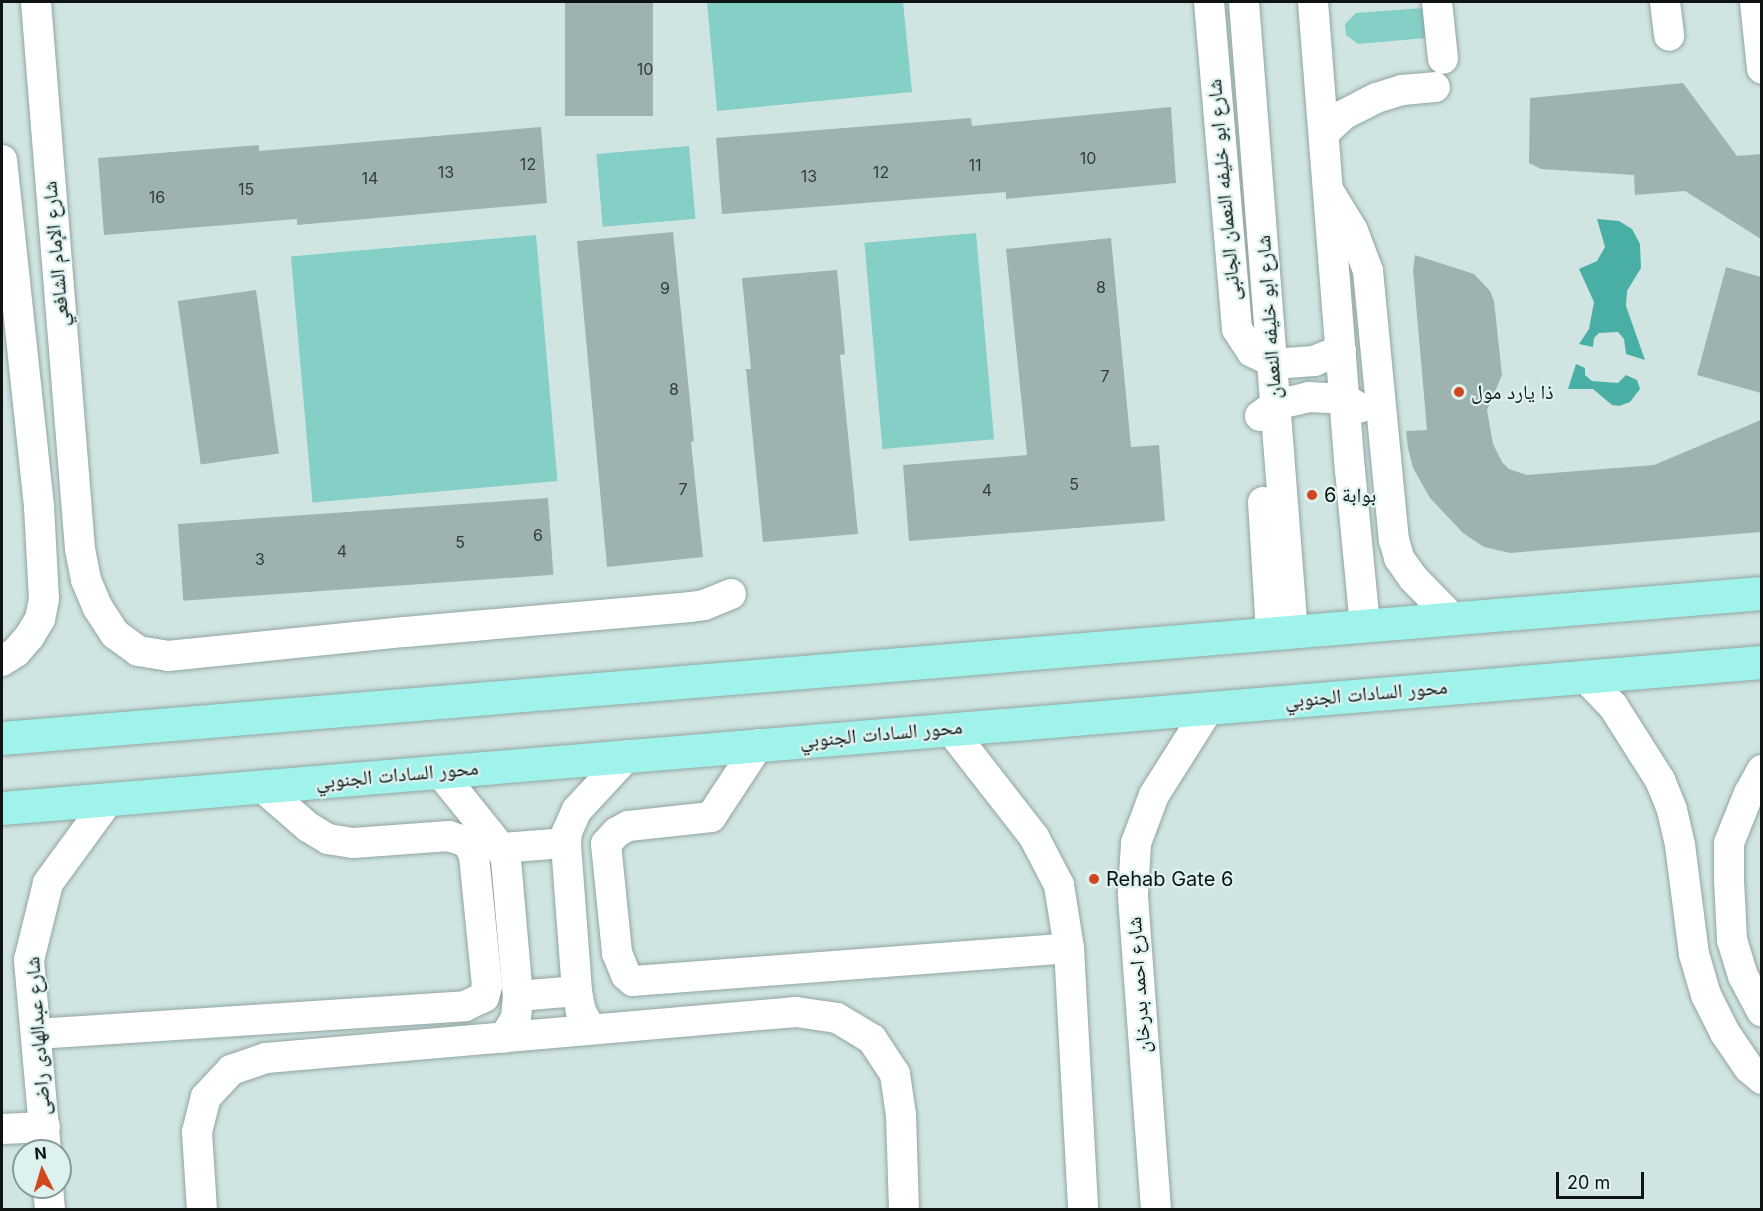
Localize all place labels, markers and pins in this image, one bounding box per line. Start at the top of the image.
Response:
place label: ذا يارد مول [1471,380,1554,404]
marker: ذا يارد مول [1452,385,1466,399]
place label: بوابة 6 [1324,483,1376,507]
marker: بوابة 6 [1305,488,1319,502]
place label: Rehab Gate 6 [1106,867,1233,891]
marker: Rehab Gate 6 [1087,872,1101,886]

